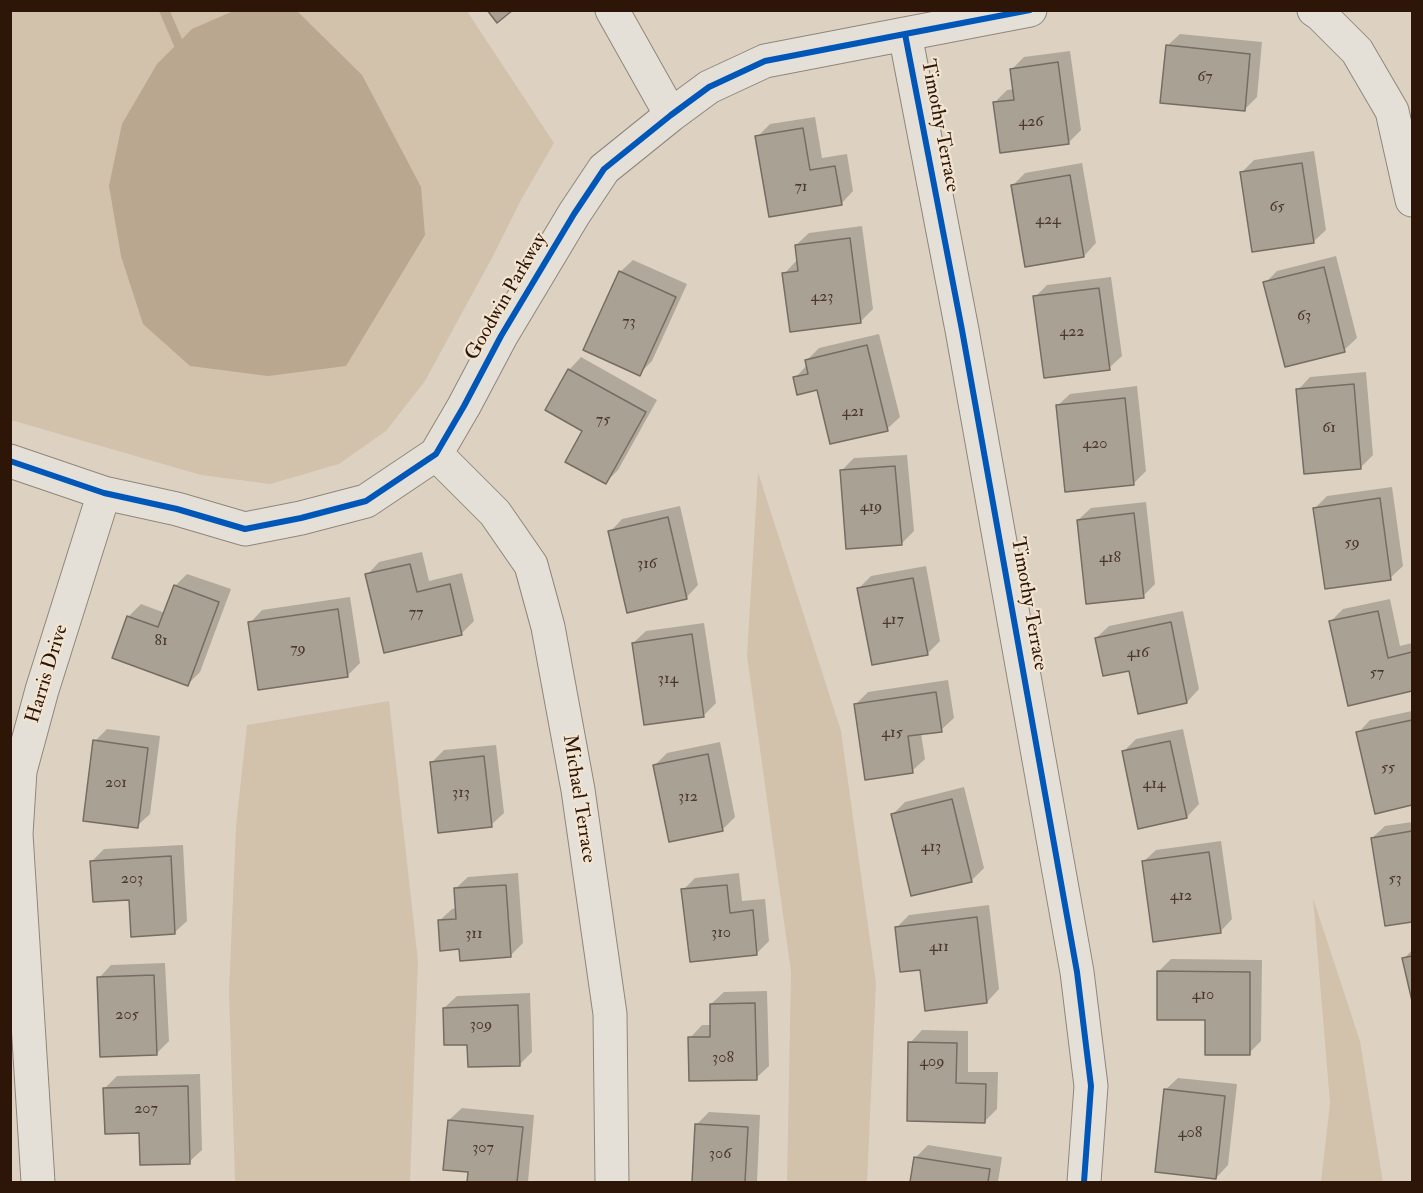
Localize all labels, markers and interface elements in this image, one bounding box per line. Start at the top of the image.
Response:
street label: Timothy Terrace [914,57,964,195]
house number: 67 [1197,68,1213,88]
house number: 426 [1019,113,1043,133]
house number: 71 [794,178,808,198]
house number: 65 [1269,198,1285,218]
house number: 424 [1035,211,1061,231]
street label: Goodwin Parkway [461,229,553,365]
house number: 423 [811,288,833,308]
house number: 63 [1297,307,1311,327]
house number: 73 [622,313,636,333]
house number: 422 [1060,323,1084,343]
house number: 421 [842,403,864,423]
house number: 75 [596,411,610,431]
house number: 61 [1322,419,1336,439]
house number: 420 [1083,435,1107,455]
house number: 419 [860,498,882,518]
house number: 59 [1344,534,1360,554]
street label: Timothy Terrace [1004,535,1052,673]
house number: 418 [1099,549,1121,569]
house number: 316 [637,555,657,575]
house number: 77 [409,604,423,624]
house number: 417 [882,611,904,631]
street label: Harris Drive [22,622,74,726]
house number: 81 [154,632,168,652]
house number: 79 [290,640,306,660]
house number: 416 [1127,644,1149,664]
house number: 57 [1370,664,1384,684]
house number: 314 [658,670,678,690]
house number: 415 [881,724,903,744]
street label: Michael Terrace [556,733,600,865]
house number: 55 [1381,759,1395,779]
house number: 201 [105,774,127,794]
house number: 414 [1143,775,1165,795]
house number: 313 [452,784,470,804]
house number: 312 [678,788,698,808]
house number: 413 [921,838,941,858]
house number: 203 [121,870,143,890]
house number: 53 [1388,870,1402,890]
house number: 412 [1170,887,1192,907]
house number: 310 [711,924,731,944]
house number: 311 [465,925,483,945]
house number: 411 [929,938,949,958]
house number: 410 [1192,986,1214,1006]
house number: 205 [115,1006,139,1026]
house number: 309 [470,1016,492,1036]
house number: 308 [712,1049,734,1069]
house number: 409 [919,1053,945,1073]
house number: 207 [134,1100,158,1120]
house number: 408 [1178,1124,1202,1144]
house number: 307 [472,1139,494,1159]
house number: 306 [709,1145,731,1165]

